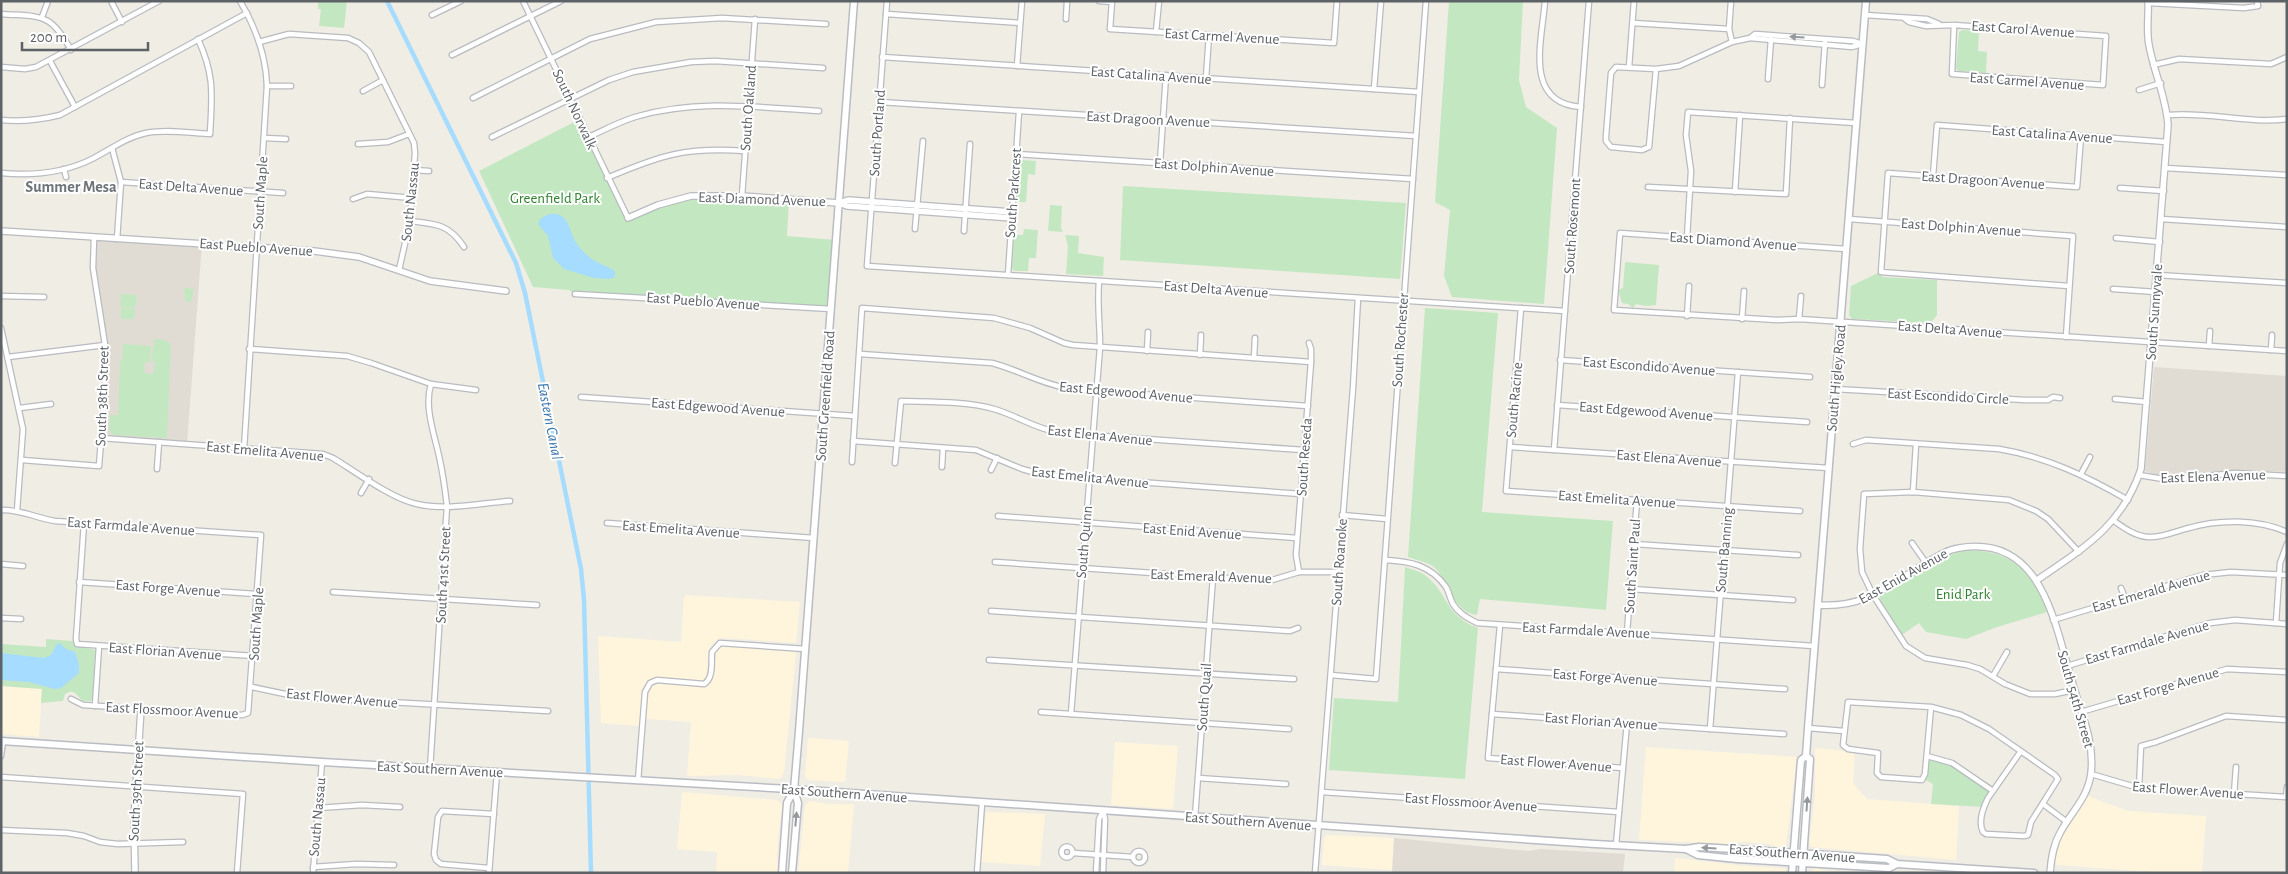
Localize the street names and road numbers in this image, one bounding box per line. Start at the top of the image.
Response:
street label: East Carol Avenue [1971,18,2075,41]
street label: East Carmel Avenue [1164,26,1280,47]
street label: South Oakland [738,64,759,152]
street label: East Catalina Avenue [1090,64,1212,87]
street label: South Norwalk [549,67,600,152]
street label: East Carmel Avenue [1969,70,2085,93]
street label: South Portland [867,89,888,177]
street label: East Dragoon Avenue [1086,109,1210,130]
street label: East Catalina Avenue [1991,123,2113,146]
street label: South Parkcrest [1003,147,1024,239]
street label: South Maple [250,156,271,230]
street label: East Dolphin Avenue [1153,156,1275,179]
street label: South Nassau [399,161,422,242]
street label: East Dragoon Avenue [1921,169,2045,192]
street label: East Delta Avenue [138,176,244,199]
street label: South Rosemont [1562,177,1583,275]
street label: East Diamond Avenue [698,190,826,209]
street label: East Dolphin Avenue [1900,216,2022,239]
street label: East Diamond Avenue [1669,230,1797,253]
street label: East Pueblo Avenue [199,236,313,259]
street label: South Sunnyvale [2144,263,2165,361]
street label: East Delta Avenue [1163,278,1269,301]
street label: East Pueblo Avenue [646,290,760,313]
street label: South Rochester [1390,292,1411,388]
street label: East Delta Avenue [1897,318,2003,341]
street label: South Higley Road [1824,324,1849,432]
street label: South Greenfield Road [813,330,838,462]
street label: South 38th Street [93,345,112,447]
street label: East Escondido Avenue [1582,354,1716,379]
street label: South Racine [1504,362,1525,438]
street label: East Edgewood Avenue [1059,379,1193,406]
street label: East Escondido Circle [1887,386,2009,407]
street label: East Edgewood Avenue [651,395,785,420]
street label: East Edgewood Avenue [1579,399,1713,424]
street label: South Reseda [1294,417,1315,497]
street label: East Elena Avenue [1047,423,1153,448]
street label: East Emelita Avenue [206,439,324,464]
street label: East Elena Avenue [1616,447,1722,470]
street label: East Emelita Avenue [1031,464,1149,491]
street label: East Elena Avenue [2160,467,2266,486]
street label: East Emelita Avenue [1558,488,1676,511]
street label: South Quinn [1074,505,1095,579]
street label: South Banning [1713,506,1736,593]
street label: East Farmdale Avenue [67,515,195,538]
street label: East Emelita Avenue [622,518,740,541]
street label: South Roanoke [1329,518,1350,606]
street label: South Saint Paul [1622,518,1643,614]
street label: East Enid Avenue [1142,521,1242,542]
street label: South 41st Street [433,526,454,624]
street label: East Enid Avenue [1856,546,1950,607]
street label: East Emerald Avenue [1150,567,1272,586]
street label: East Emerald Avenue [2090,567,2212,615]
street label: East Forge Avenue [115,577,221,600]
street label: South Maple [246,587,267,661]
street label: East Farmdale Avenue [2084,618,2211,667]
street label: East Farmdale Avenue [1522,620,1650,641]
street label: East Florian Avenue [108,640,222,663]
street label: South 54th Street [2054,649,2097,750]
street label: South Quail [1195,662,1214,732]
street label: East Forge Avenue [2116,665,2221,708]
street label: East Forge Avenue [1552,666,1658,689]
street label: East Flower Avenue [286,686,398,711]
street label: East Flossmoor Avenue [105,700,239,721]
street label: East Florian Avenue [1544,710,1658,733]
street label: South 39th Street [126,740,147,842]
street label: East Flower Avenue [1500,752,1612,775]
street label: East Southern Avenue [376,759,504,780]
street label: South Nassau [307,776,328,857]
street label: East Flower Avenue [2132,779,2244,802]
street label: East Southern Avenue [780,782,908,805]
street label: East Flossmoor Avenue [1404,790,1538,815]
street label: East Southern Avenue [1184,810,1312,833]
street label: East Southern Avenue [1728,842,1856,865]

